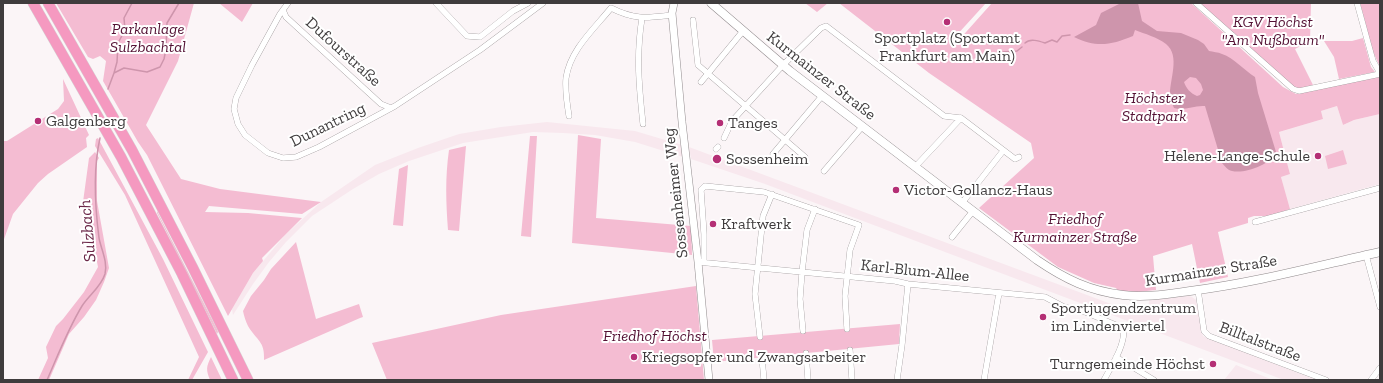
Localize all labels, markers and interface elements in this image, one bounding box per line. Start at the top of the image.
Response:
park label: KGV Höchst "Am Nußbaum" [1222,12,1324,50]
street label: Dufourstraße [301,13,385,91]
marker: Sportplatz (Sportamt Frankfurt am Main) [942,17,952,27]
park label: Parkanlage Sulzbachtal [110,19,186,57]
street label: Kurmainzer Straße [763,27,879,125]
place label: Sportplatz (Sportamt Frankfurt am Main) [874,28,1020,66]
park label: Höchster Stadtpark [1122,88,1186,126]
street label: Dunantring [287,99,369,151]
place label: Galgenberg [46,111,126,131]
place label: Tanges [728,113,778,133]
marker: Galgenberg [33,116,43,126]
marker: Tanges [715,118,725,128]
street label: Sossenheimer Weg [660,127,692,259]
place label: Helene-Lange-Schule [1164,146,1310,166]
place label: Sossenheim [726,149,808,169]
marker: Helene-Lange-Schule [1313,151,1323,161]
marker: Sossenheim [711,153,723,165]
place label: Victor-Gollancz-Haus [904,180,1052,200]
marker: Victor-Gollancz-Haus [891,185,901,195]
water label: Sulzbach [75,199,101,263]
park label: Friedhof Kurmainzer Straße [1013,209,1137,247]
place label: Kraftwerk [721,214,791,234]
marker: Kraftwerk [708,219,718,229]
street label: Kurmainzer Straße [1144,251,1278,291]
street label: Karl-Blum-Allee [860,256,970,286]
place label: Sportjugendzentrum im Lindenviertel [1051,298,1196,336]
marker: Sportjugendzentrum im Lindenviertel [1038,312,1048,322]
street label: Billtalstraße [1216,318,1304,366]
park label: Friedhof Höchst [603,326,707,346]
place label: Kriegsopfer und Zwangsarbeiter [642,347,866,367]
marker: Kriegsopfer und Zwangsarbeiter [629,352,639,362]
place label: Turngemeinde Höchst [1050,354,1205,374]
marker: Turngemeinde Höchst [1208,359,1218,369]

